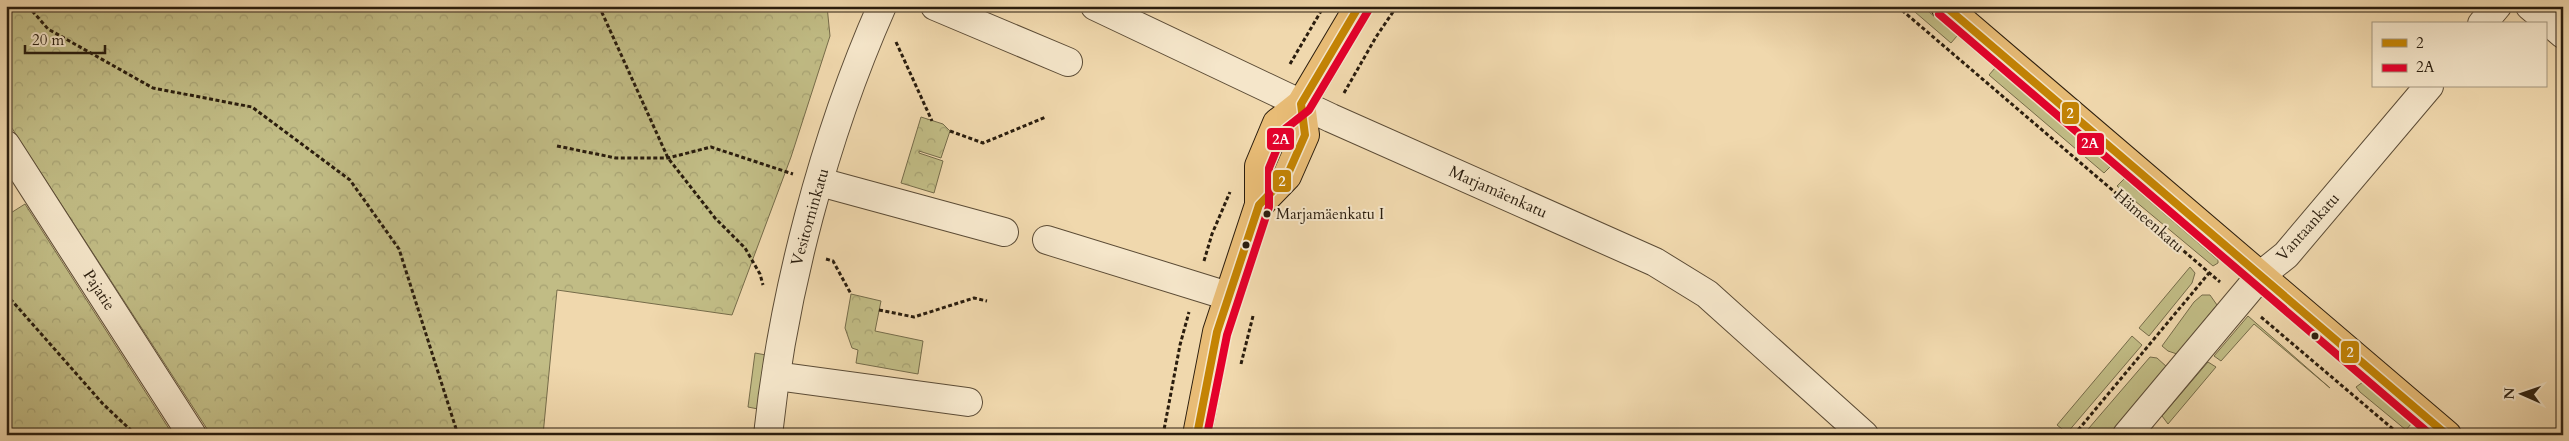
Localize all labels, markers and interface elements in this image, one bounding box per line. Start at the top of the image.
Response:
scale bar [25,22,105,54]
legend [2372,22,2546,88]
text: 20 m [32,30,64,50]
text: 2 [2416,33,2424,53]
text: 2A [2416,57,2435,77]
line badge: 2 [2061,101,2080,125]
text: 2 [2066,104,2074,123]
line badge: 2A [1266,127,1295,151]
text: 2A [1272,130,1290,149]
line badge: 2A [2076,132,2105,156]
text: 2A [2081,134,2099,153]
street label: Marjamäenkatu [1445,160,1551,224]
street label: Vesitorninkatu [786,165,834,268]
line badge: 2 [1272,169,1292,193]
text: 2 [1278,172,1286,191]
street label: Hämeenkatu [2109,184,2189,258]
street label: Vantaankatu [2271,188,2345,266]
place label: Marjamäenkatu I [1276,204,1384,224]
marker: Marjamäenkatu I [1262,209,1272,219]
unlabelled marker [1241,240,1251,250]
street label: Pajatie [78,265,120,315]
unlabelled marker [2310,331,2320,341]
line badge: 2 [2340,340,2360,364]
text: 2 [2346,343,2354,362]
north arrow [2496,368,2546,418]
text: N [2500,387,2519,400]

